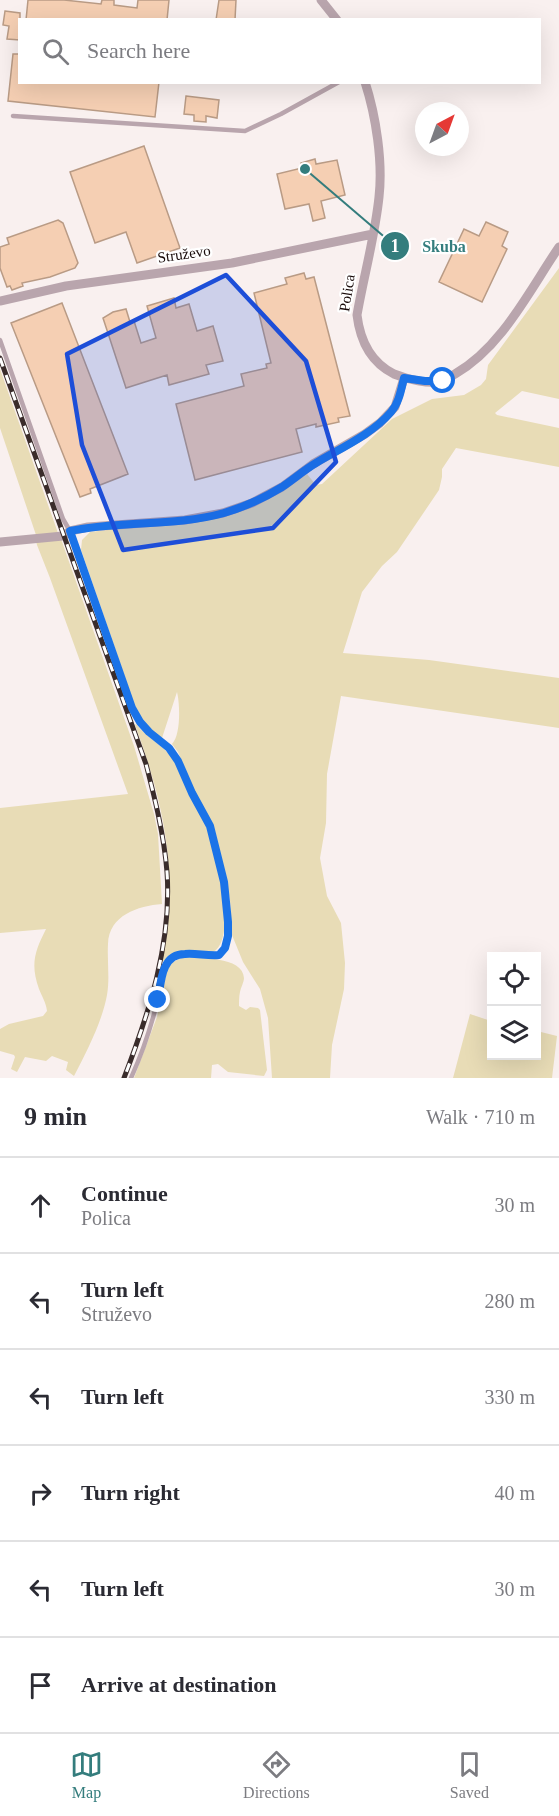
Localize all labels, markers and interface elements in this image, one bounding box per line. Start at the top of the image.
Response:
search box [18,18,541,84]
icon: search [39,35,72,68]
text: Search here [87,38,190,63]
north arrow [415,102,469,156]
callout: Skuba [380,229,478,263]
text: 1 [391,236,400,256]
text: Skuba [422,238,466,255]
street label: Struževo [156,242,212,266]
street label: Polica [336,273,358,313]
route start [429,367,455,393]
map controls [487,952,541,1060]
button: locate [487,952,541,1006]
route end [144,986,170,1012]
button: layers [487,1006,541,1060]
text: 9 min [24,1102,87,1131]
text: Walk · 710 m [426,1106,535,1128]
text: Continue [81,1181,168,1206]
icon: ahead [24,1189,57,1222]
text: 30 m [494,1194,535,1216]
text: Polica [81,1207,131,1229]
text: Turn left [81,1277,164,1302]
icon: left [24,1285,57,1318]
text: 280 m [484,1290,535,1312]
text: Struževo [81,1303,152,1325]
icon: left [24,1381,57,1414]
text: Turn left [81,1384,164,1409]
text: 330 m [484,1386,535,1408]
icon: right [24,1477,57,1510]
text: Turn right [81,1480,180,1505]
text: 40 m [494,1482,535,1504]
icon: left [24,1573,57,1606]
text: Turn left [81,1576,164,1601]
text: 30 m [494,1578,535,1600]
icon: arrive [24,1669,57,1702]
text: Arrive at destination [81,1672,277,1697]
tab: Map [70,1748,103,1802]
tab: Directions [243,1748,310,1802]
tab: Saved [450,1748,489,1802]

